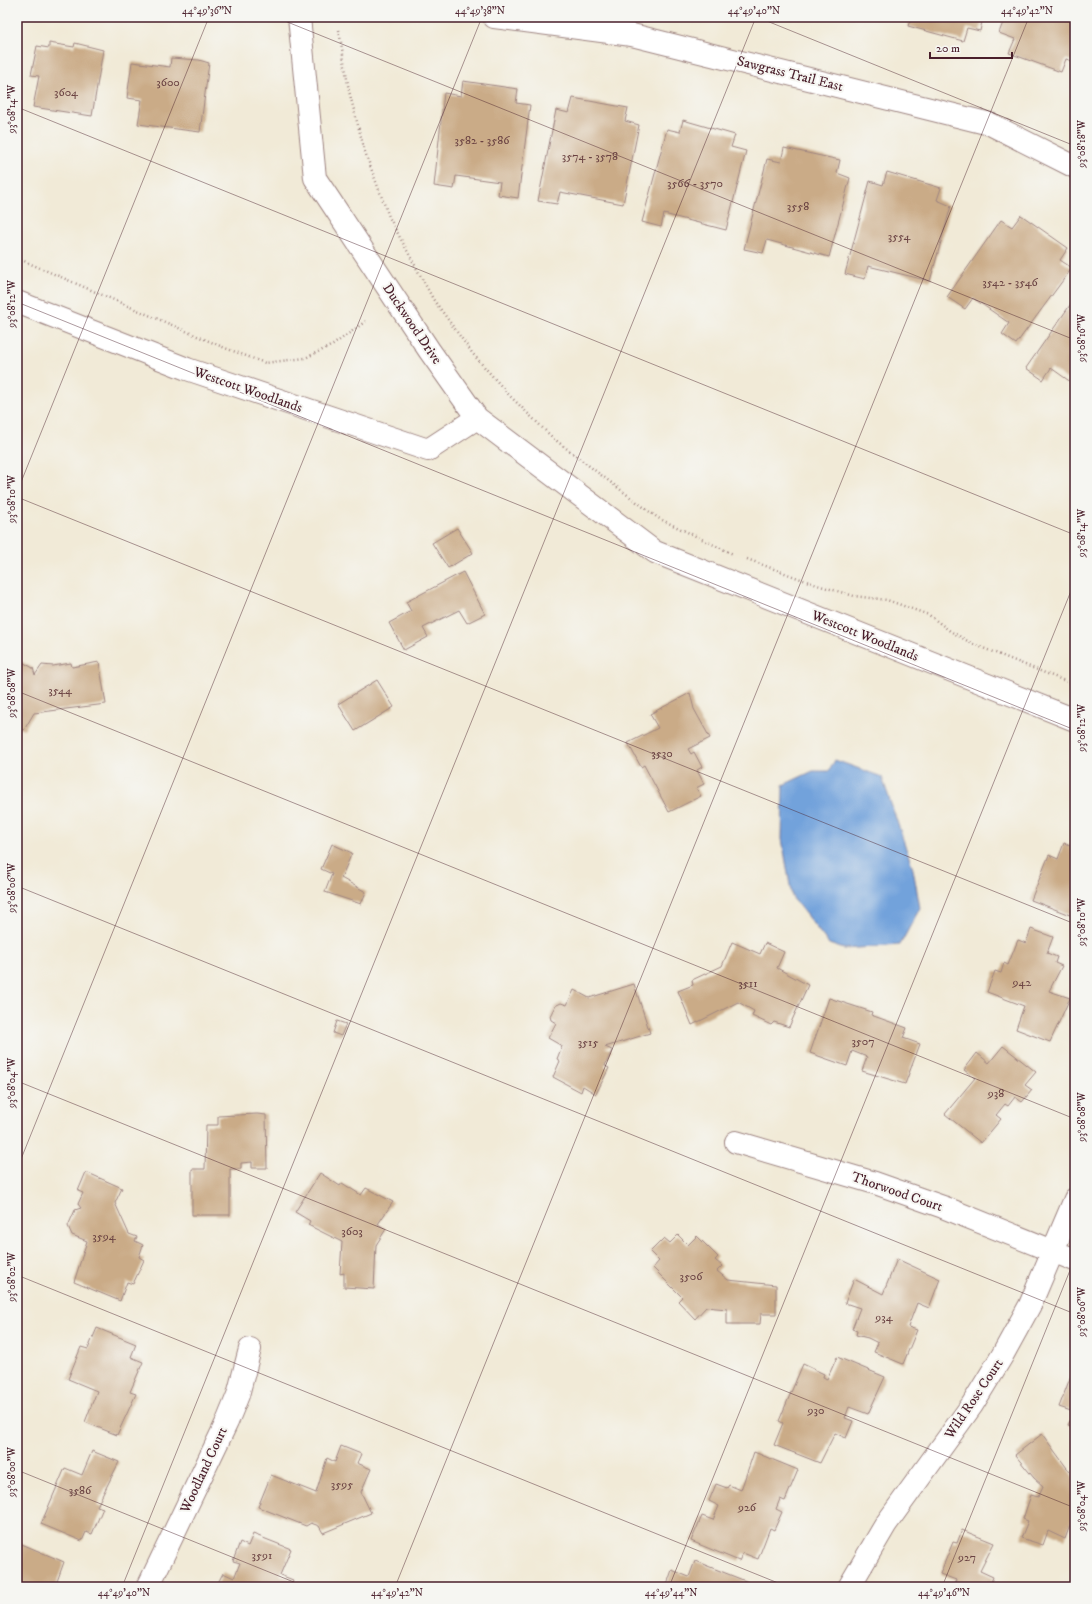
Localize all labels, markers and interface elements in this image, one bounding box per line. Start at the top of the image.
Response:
text: 44°49'36"N [182,5,232,17]
text: 44°49'38"N [455,5,505,17]
text: 44°49'40"N [728,5,780,17]
text: 44°49'42"N [1001,5,1053,17]
scale bar [930,34,1012,60]
text: 20 m [936,41,960,56]
street label: Sawgrass Trail East [735,52,845,96]
house number: 3600 [156,75,180,90]
text: 93°08'14"W [6,84,18,134]
house number: 3604 [54,85,79,100]
text: 93°08'18"W [1076,119,1088,169]
house number: 3582 - 3586 [455,133,510,148]
house number: 3574 - 3578 [562,149,618,164]
house number: 3566 - 3570 [667,176,723,191]
house number: 3558 [787,199,809,214]
house number: 3554 [888,229,911,244]
house number: 3542 - 3546 [982,275,1039,290]
text: 93°08'12"W [6,279,18,329]
street label: Duckwood Drive [378,280,446,368]
text: 93°08'16"W [1076,313,1088,363]
street label: Westcott Woodlands [190,363,305,417]
text: 93°08'10"W [6,474,18,524]
text: 93°08'14"W [1076,508,1088,558]
street label: Westcott Woodlands [808,606,921,666]
text: 93°08'08"W [6,667,18,719]
house number: 3544 [48,683,73,698]
text: 93°08'12"W [1076,703,1088,753]
house number: 3530 [651,746,673,761]
text: 93°08'06"W [6,862,18,914]
text: 93°08'10"W [1076,897,1088,947]
house number: 942 [1012,975,1031,990]
house number: 3511 [738,976,758,991]
house number: 3507 [851,1034,875,1049]
house number: 3515 [578,1035,598,1050]
text: 93°08'04"W [6,1057,18,1109]
house number: 938 [987,1086,1004,1101]
text: 93°08'08"W [1076,1091,1088,1143]
street label: Thorwood Court [849,1168,945,1216]
house number: 3603 [341,1224,363,1239]
house number: 3594 [92,1229,117,1244]
text: 93°08'02"W [6,1252,18,1303]
house number: 3506 [679,1269,703,1284]
text: 93°08'06"W [1076,1286,1088,1338]
house number: 934 [874,1310,894,1325]
street label: Wild Rose Court [940,1355,1008,1443]
house number: 930 [807,1403,824,1418]
street label: Woodland Court [176,1424,232,1517]
text: 93°08'00"W [6,1446,18,1498]
house number: 3595 [331,1477,353,1492]
text: 93°08'04"W [1076,1480,1088,1532]
house number: 3586 [69,1483,92,1498]
house number: 926 [737,1500,757,1515]
house number: 3591 [252,1548,272,1563]
house number: 927 [957,1550,976,1565]
text: 44°49'40"N [98,1587,150,1599]
text: 44°49'42"N [371,1587,423,1599]
text: 44°49'44"N [645,1587,697,1599]
text: 44°49'46"N [918,1587,970,1599]

